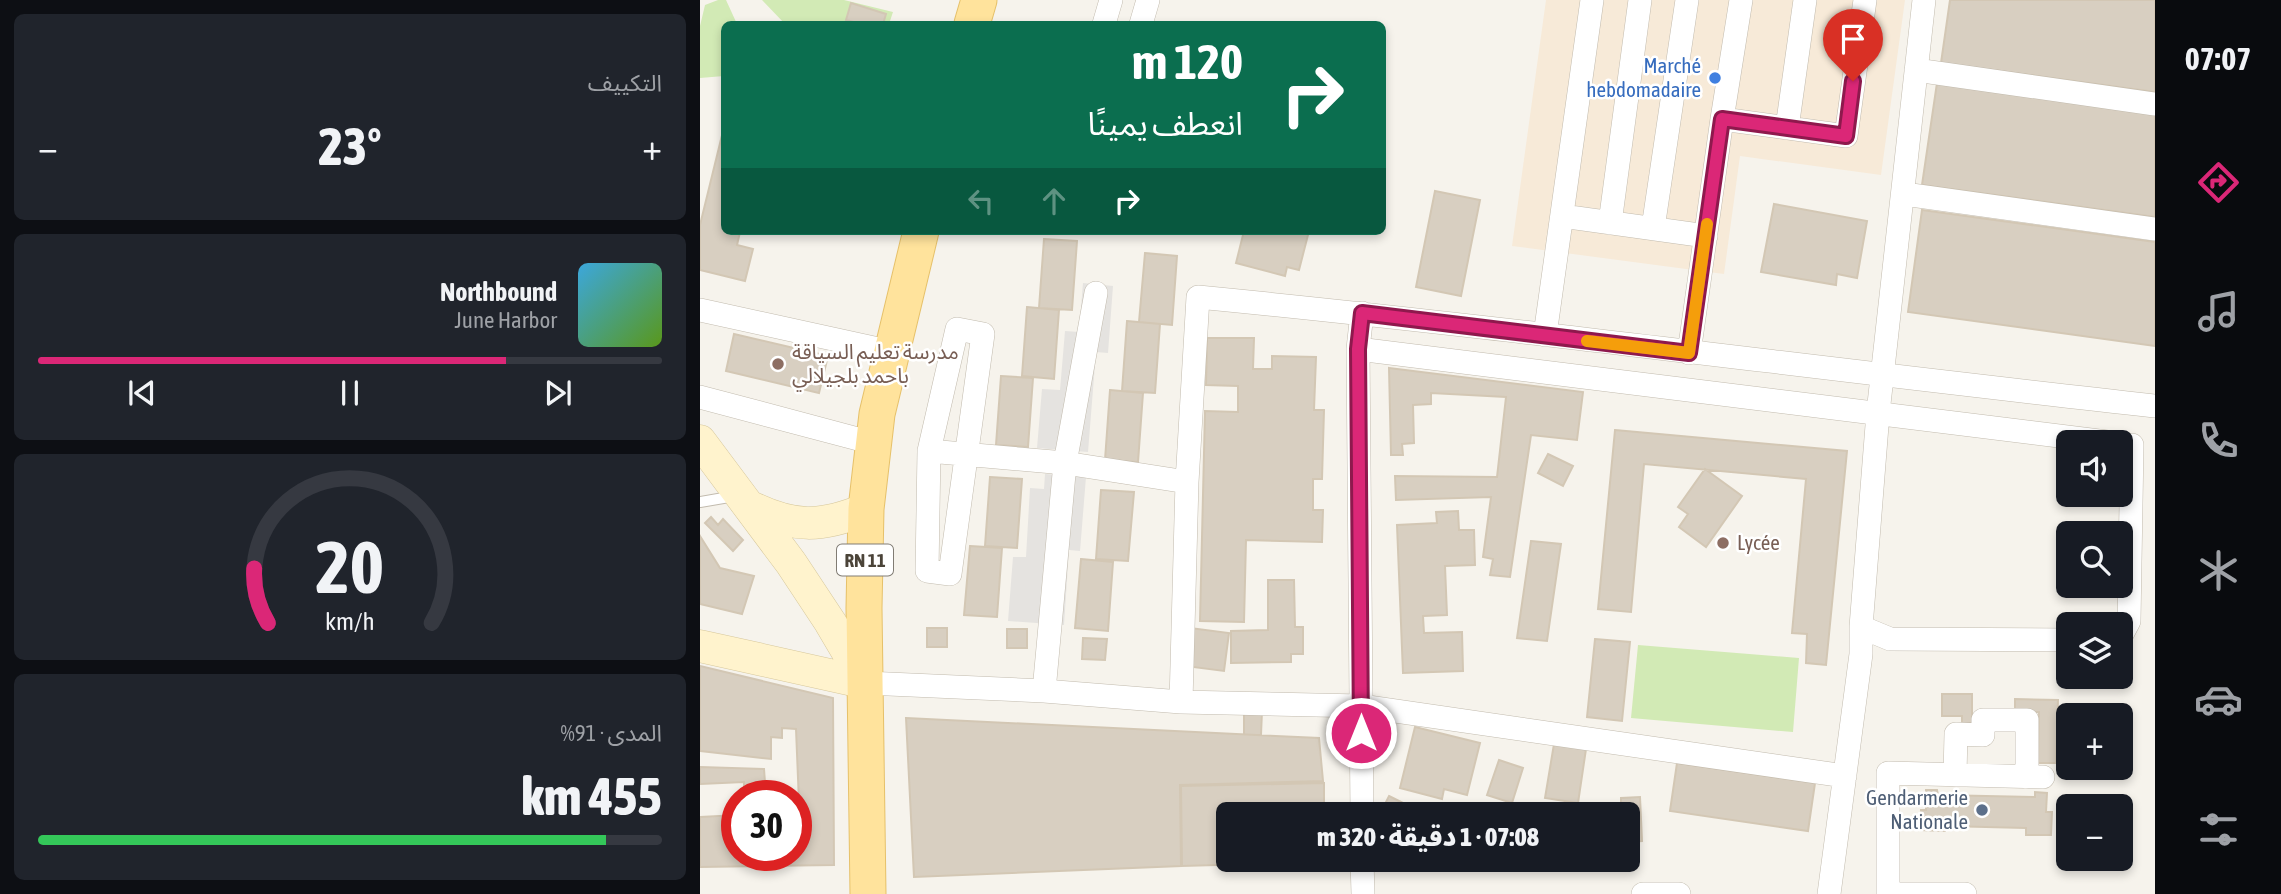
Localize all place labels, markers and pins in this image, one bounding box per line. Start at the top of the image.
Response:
pin [1823,9,1883,81]
place label: Marché hebdomadaire [1586,53,1701,101]
marker: Marché hebdomadaire [1707,70,1723,86]
place label: مدرسة تعليم السياقة باحمد بلجيلالي [792,339,959,392]
marker: مدرسة تعليم السياقة باحمد بلجيلالي [770,356,786,372]
place label: Lycée [1737,530,1780,554]
marker: Lycée [1715,535,1731,551]
place label: Gendarmerie Nationale [1866,785,1968,833]
marker: Gendarmerie Nationale [1974,802,1990,818]

